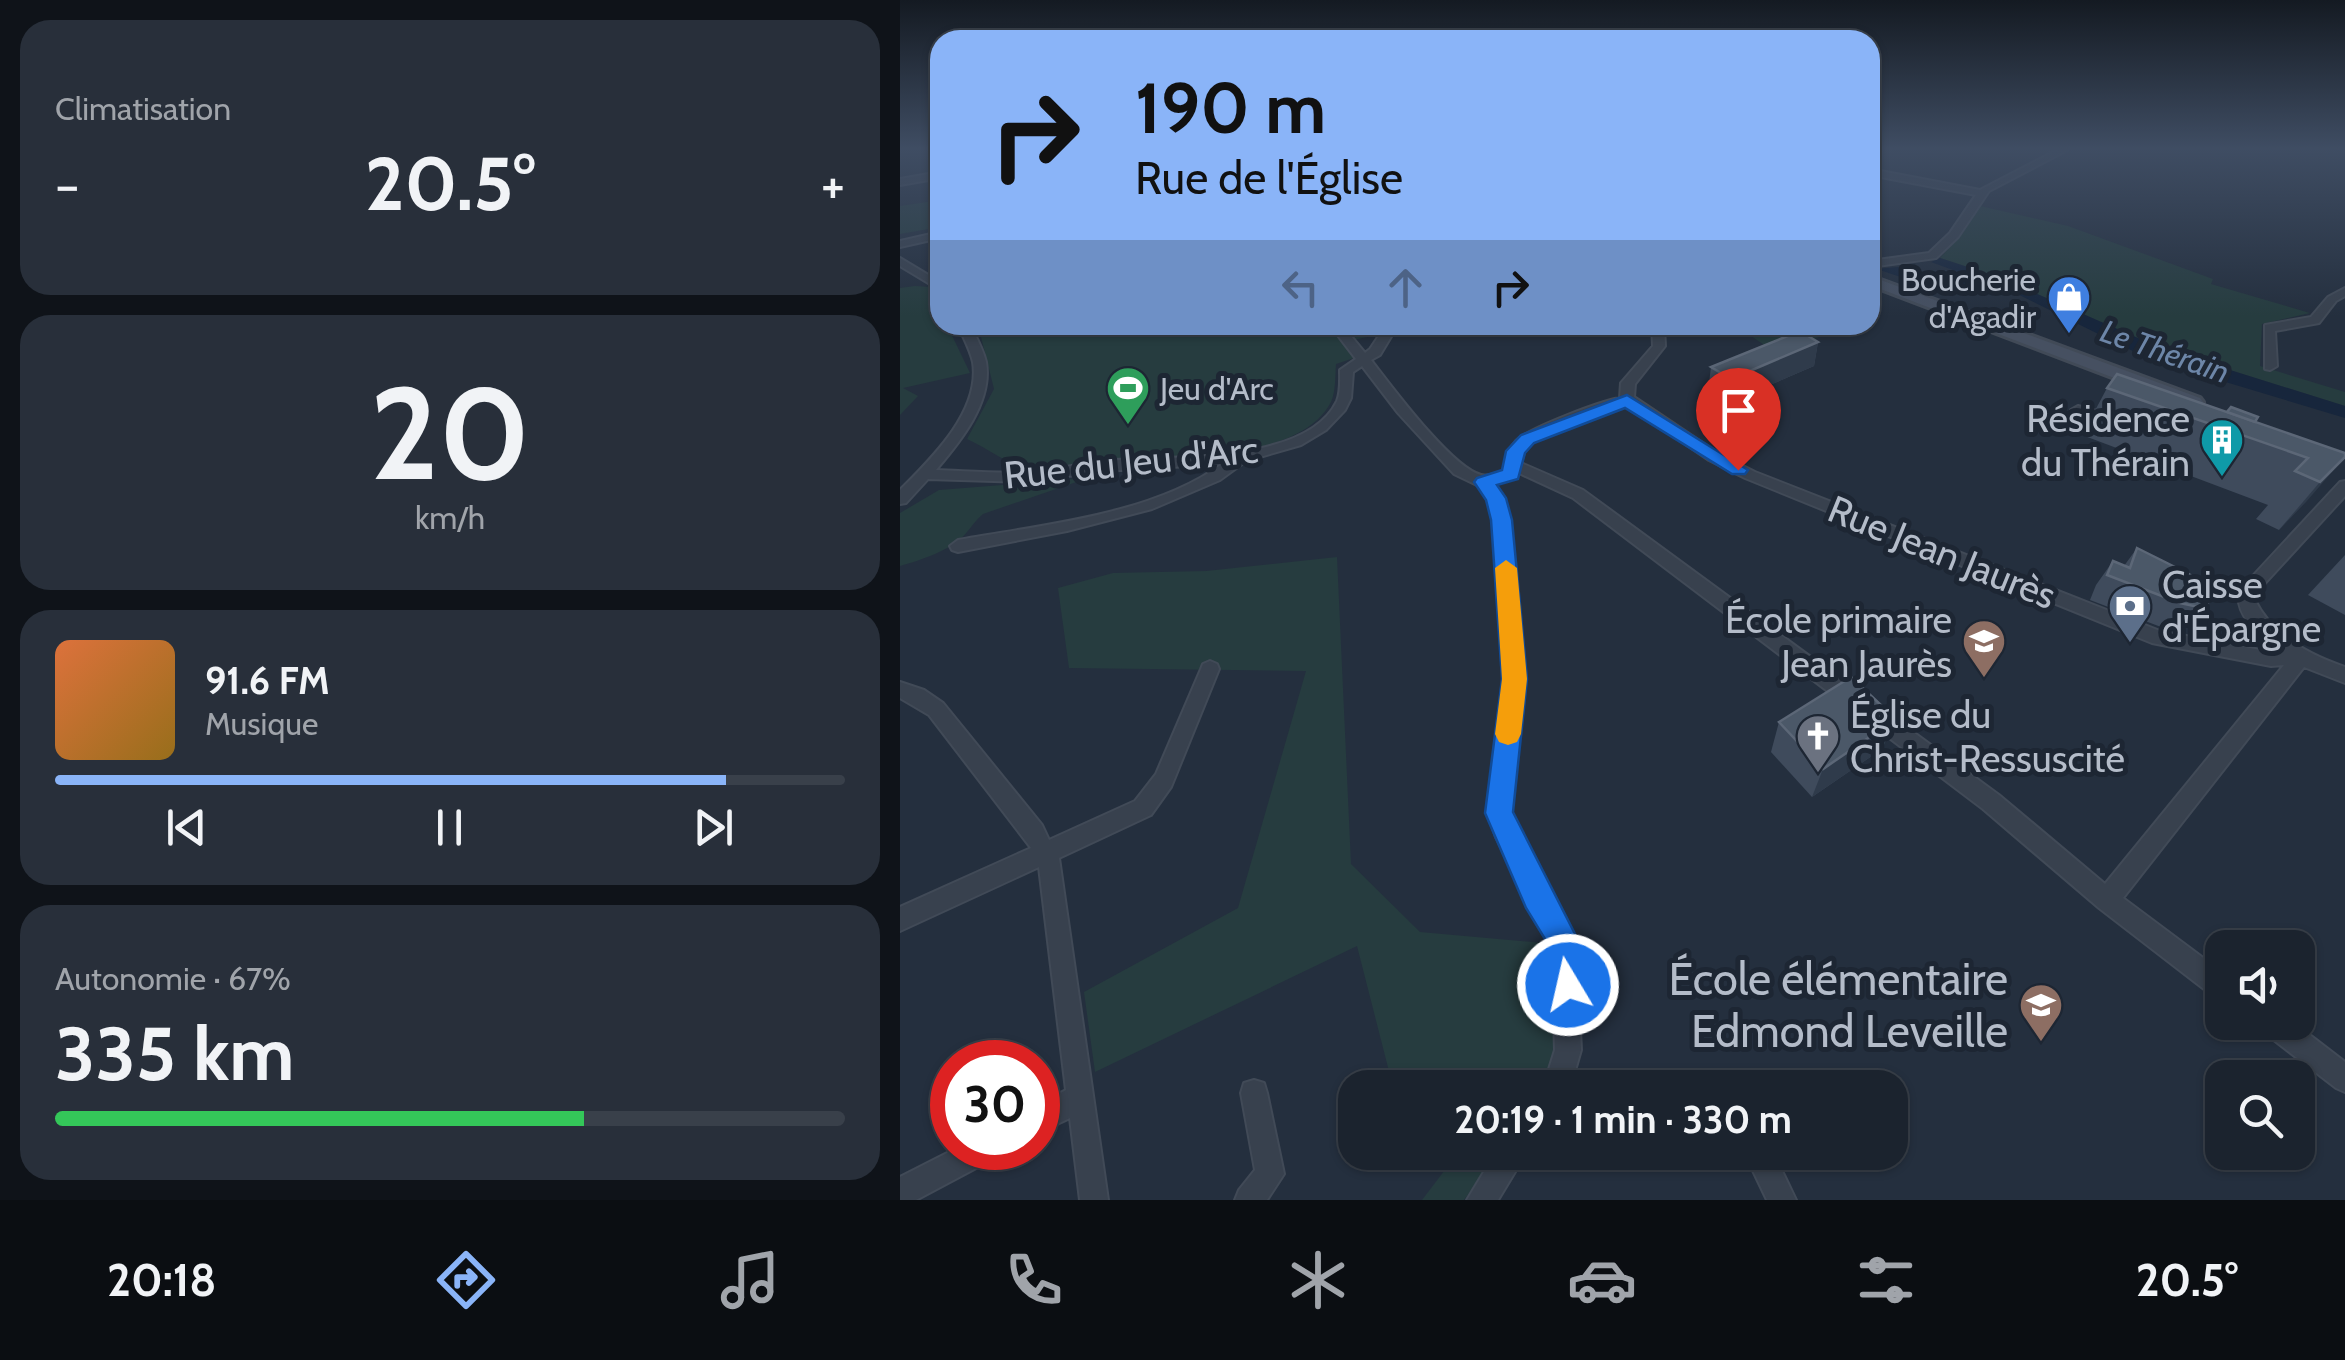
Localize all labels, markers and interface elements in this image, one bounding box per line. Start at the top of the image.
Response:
text: 190 m [1135,65,1326,151]
icon: right [970,70,1100,200]
text: Climatisation [55,89,231,128]
text: 20.5° [365,138,535,229]
text: − [55,151,79,218]
text: + [821,151,845,218]
text: Rue de l'Église [1135,151,1403,205]
icon: left [1273,260,1328,315]
icon: ahead [1378,260,1433,315]
icon: right [1483,260,1538,315]
place label: Boucherie d'Agadir [1901,260,2037,336]
shop icon: Boucherie d'Agadir [2046,274,2092,335]
water label: Le Thérain [2096,311,2234,391]
text: 20 [370,354,530,512]
sports icon: Jeu d'Arc [1105,365,1151,426]
pin [1696,368,1781,471]
place label: Jeu d'Arc [1159,369,1274,408]
icon: arrive [1711,383,1766,438]
place label: Résidence du Thérain [2021,395,2190,486]
building icon: Résidence du Thérain [2199,417,2245,478]
street label: Rue du Jeu d'Arc [1002,425,1260,499]
street label: Rue Jean Jaurès [1821,485,2063,619]
text: km/h [415,498,485,537]
place label: Caisse d'Épargne [2162,561,2321,652]
bank icon: Caisse d'Épargne [2107,583,2153,644]
place label: École primaire Jean Jaurès [1725,596,1952,687]
school or university icon: École primaire Jean Jaurès [1961,618,2007,679]
text: 91.6 FM [205,657,330,704]
place label: Église du Christ-Ressuscité [1850,691,2125,782]
text: Musique [205,704,318,743]
church icon: Église du Christ-Ressuscité [1795,713,1841,774]
icon: previous [159,800,214,855]
icon: pause [422,800,477,855]
icon: next [686,800,741,855]
map controls [2205,930,2315,1170]
button: sound [2205,930,2315,1040]
position arrow [1516,933,1620,1037]
place label: École élémentaire Edmond Leveille [1669,952,2008,1058]
text: Autonomie · 67% [55,959,291,998]
school or university icon: École élémentaire Edmond Leveille [2018,982,2064,1043]
text: 335 km [55,1008,295,1099]
speed limit sign: 30 [930,1040,1060,1170]
button: search [2205,1060,2315,1170]
text: 20:19 · 1 min · 330 m [1454,1096,1792,1143]
icon: directions [431,1245,501,1315]
icon: music [715,1245,785,1315]
icon: phone [999,1245,1069,1315]
icon: climate [1283,1245,1353,1315]
icon: car [1567,1245,1637,1315]
icon: filters [1851,1245,1921,1315]
text: 20:18 [107,1253,216,1307]
text: 20.5° [2136,1253,2238,1307]

